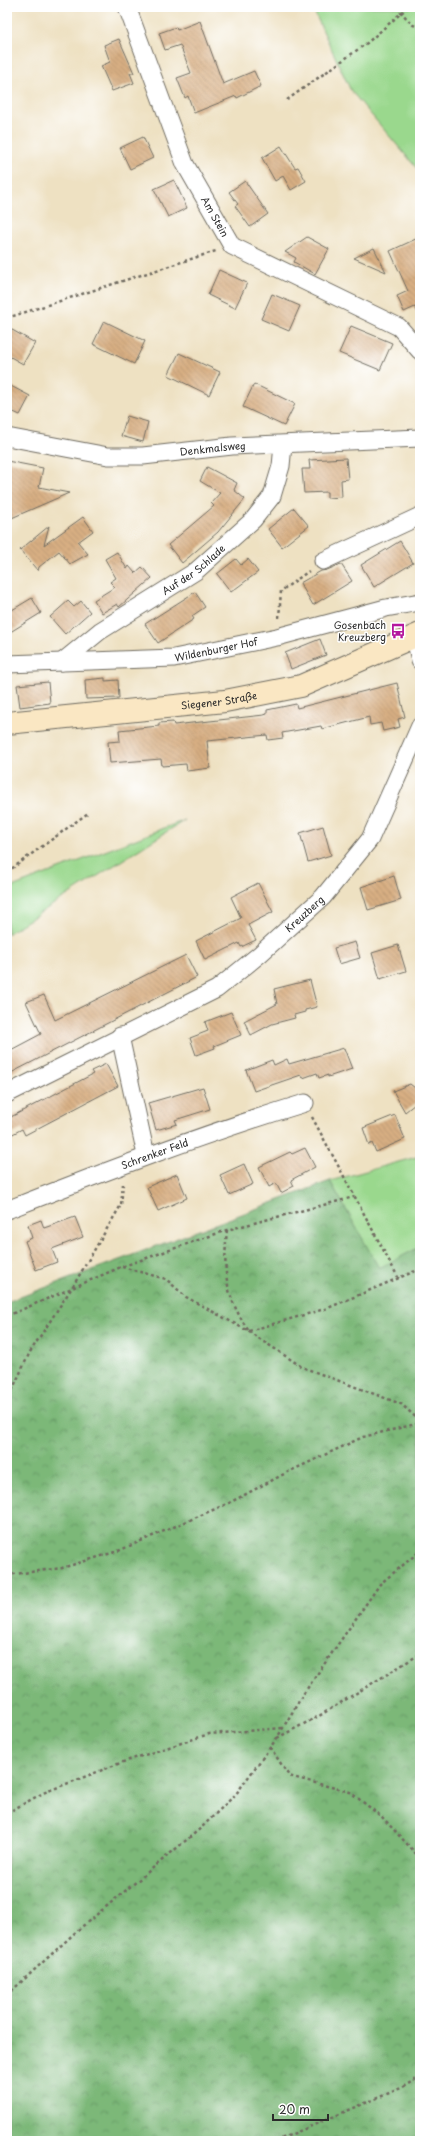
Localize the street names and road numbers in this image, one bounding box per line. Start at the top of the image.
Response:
street label: Am Stein [198,193,233,239]
street label: Denkmalsweg [179,437,246,459]
street label: Auf der Schlade [159,541,228,598]
street label: Wildenburger Hof [173,633,260,665]
street label: Siegener Straße [180,687,258,712]
street label: Kreuzberg [281,892,327,935]
street label: Schrenker Feld [119,1134,190,1172]

